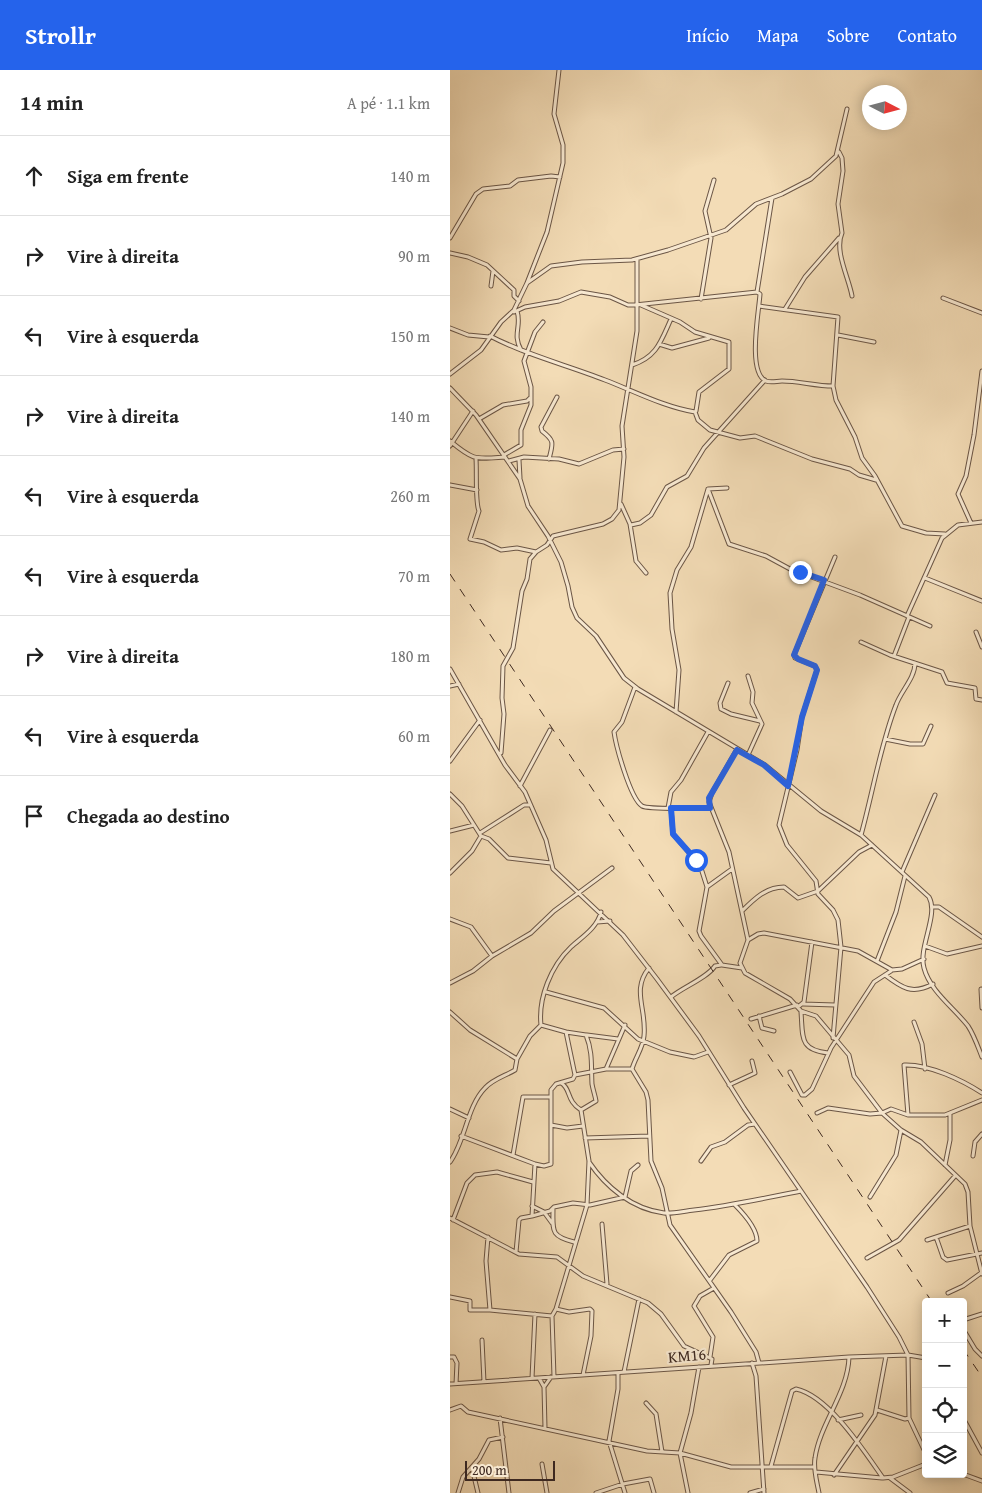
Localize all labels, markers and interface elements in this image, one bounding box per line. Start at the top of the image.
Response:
text: Strollr [25,18,96,53]
text: Início [686,22,729,49]
text: Mapa [757,22,799,49]
text: Sobre [827,22,870,49]
text: Contato [898,22,957,49]
north arrow [862,85,907,130]
text: 14 min [20,87,83,118]
text: A pé · 1.1 km [347,91,430,115]
icon: ahead [20,162,48,190]
text: Siga em frente [67,162,189,190]
text: 140 m [390,164,430,188]
icon: right [20,242,48,270]
text: Vire à direita [67,242,179,270]
text: 90 m [398,244,430,268]
icon: left [20,322,48,350]
text: Vire à esquerda [67,322,199,350]
text: 150 m [390,324,430,348]
icon: right [20,402,48,430]
text: Vire à direita [67,402,179,430]
text: 140 m [390,404,430,428]
icon: left [20,482,48,510]
text: Vire à esquerda [67,482,199,510]
text: 260 m [390,484,430,508]
route end [789,561,812,584]
icon: left [20,562,48,590]
text: Vire à esquerda [67,562,199,590]
text: 70 m [398,564,430,588]
icon: right [20,642,48,670]
text: Vire à direita [67,642,179,670]
text: 180 m [390,644,430,668]
icon: left [20,722,48,750]
text: Vire à esquerda [67,722,199,750]
text: 60 m [398,724,430,748]
icon: arrive [20,802,48,830]
text: Chegada ao destino [67,802,230,830]
route start [685,849,708,872]
map controls [922,1298,967,1478]
button: + [922,1298,967,1343]
street label: KM16 [667,1341,707,1369]
button: − [922,1343,967,1388]
button: locate [922,1388,967,1433]
button: layers [922,1433,967,1478]
scale bar [465,1458,555,1481]
text: 200 m [472,1460,507,1480]

